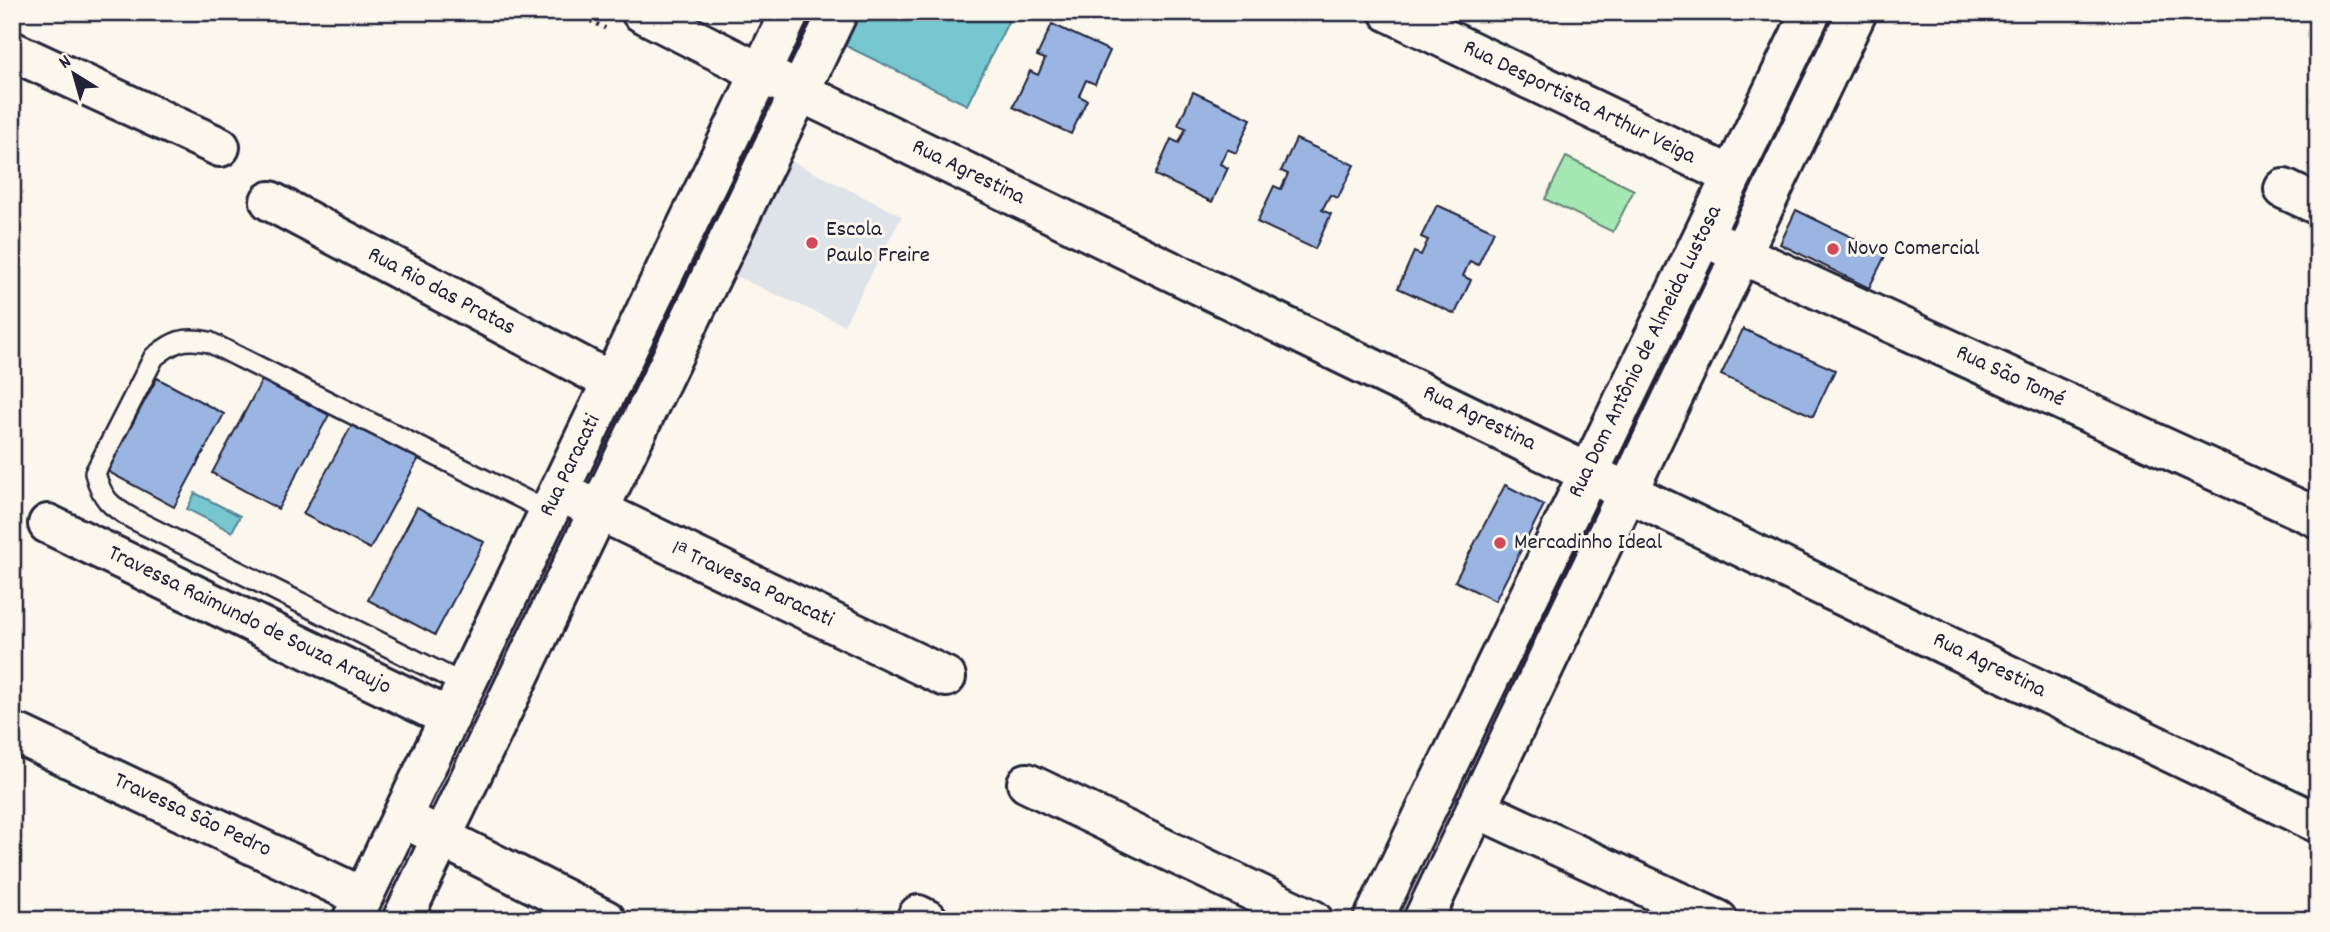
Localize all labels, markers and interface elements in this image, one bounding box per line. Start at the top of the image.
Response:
street label: Rua Desportista Arthur Veiga [1457,32,1702,174]
north arrow [38,38,108,108]
text: N [54,50,78,77]
street label: Rua Agrestina [906,131,1031,215]
street label: Rua Dom Antônio de Almeida Lustosa [1561,199,1732,504]
place label: Escola Paulo Freire [826,214,930,273]
place label: Novo Comercial [1847,233,1980,266]
marker: Escola Paulo Freire [804,235,820,251]
street label: Rua Rio das Pratas [361,239,521,345]
marker: Novo Comercial [1825,241,1841,257]
street label: Rua São Tomé [1950,337,2070,417]
street label: Rua Agrestina [1417,377,1542,461]
street label: Rua Paracati [532,409,610,523]
place label: Mercadinho Ideal [1514,527,1663,560]
street label: 1ᵃ Travessa Paracati [665,533,839,637]
marker: Mercadinho Ideal [1492,535,1508,551]
street label: Travessa Raimundo de Souza Araujo [102,538,396,704]
street label: Rua Agrestina [1927,624,2052,708]
street label: Travessa São Pedro [108,765,276,867]

